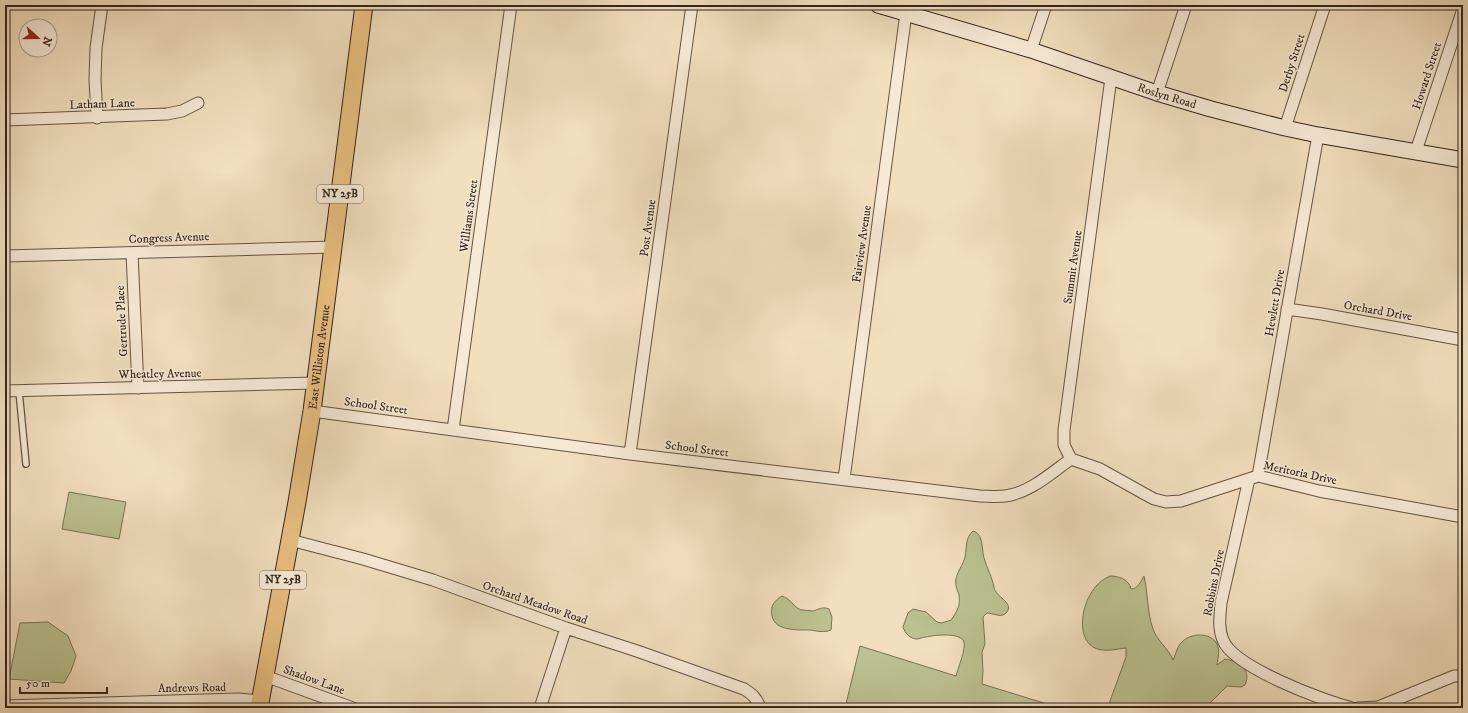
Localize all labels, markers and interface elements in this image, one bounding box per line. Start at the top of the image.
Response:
north arrow [18,18,58,58]
street label: Derby Street [1275,32,1309,94]
text: N [38,35,55,48]
street label: Howard Street [1409,40,1445,112]
street label: Roslyn Road [1136,79,1198,112]
street label: Latham Lane [69,95,135,113]
street label: Williams Street [456,178,482,254]
road number: NY 25B [317,185,363,203]
street label: Post Avenue [637,198,659,258]
street label: Fairview Avenue [849,204,875,284]
street label: Congress Avenue [128,229,210,247]
street label: Summit Avenue [1060,229,1086,305]
street label: Hewlett Drive [1262,268,1288,338]
street label: Gertrude Place [113,285,131,357]
street label: Orchard Drive [1343,298,1413,324]
street label: East Williston Avenue [305,304,333,410]
street label: Wheatley Avenue [117,366,202,382]
street label: School Street [343,394,409,418]
street label: School Street [664,438,730,460]
street label: Meritoria Drive [1262,458,1338,488]
street label: Robbins Drive [1200,548,1228,618]
road number: NY 25B [260,571,306,589]
street label: Orchard Meadow Road [480,578,590,628]
street label: Shadow Lane [281,662,347,698]
scale bar [20,669,107,695]
text: 50 m [26,676,50,691]
street label: Andrews Road [158,680,226,696]

